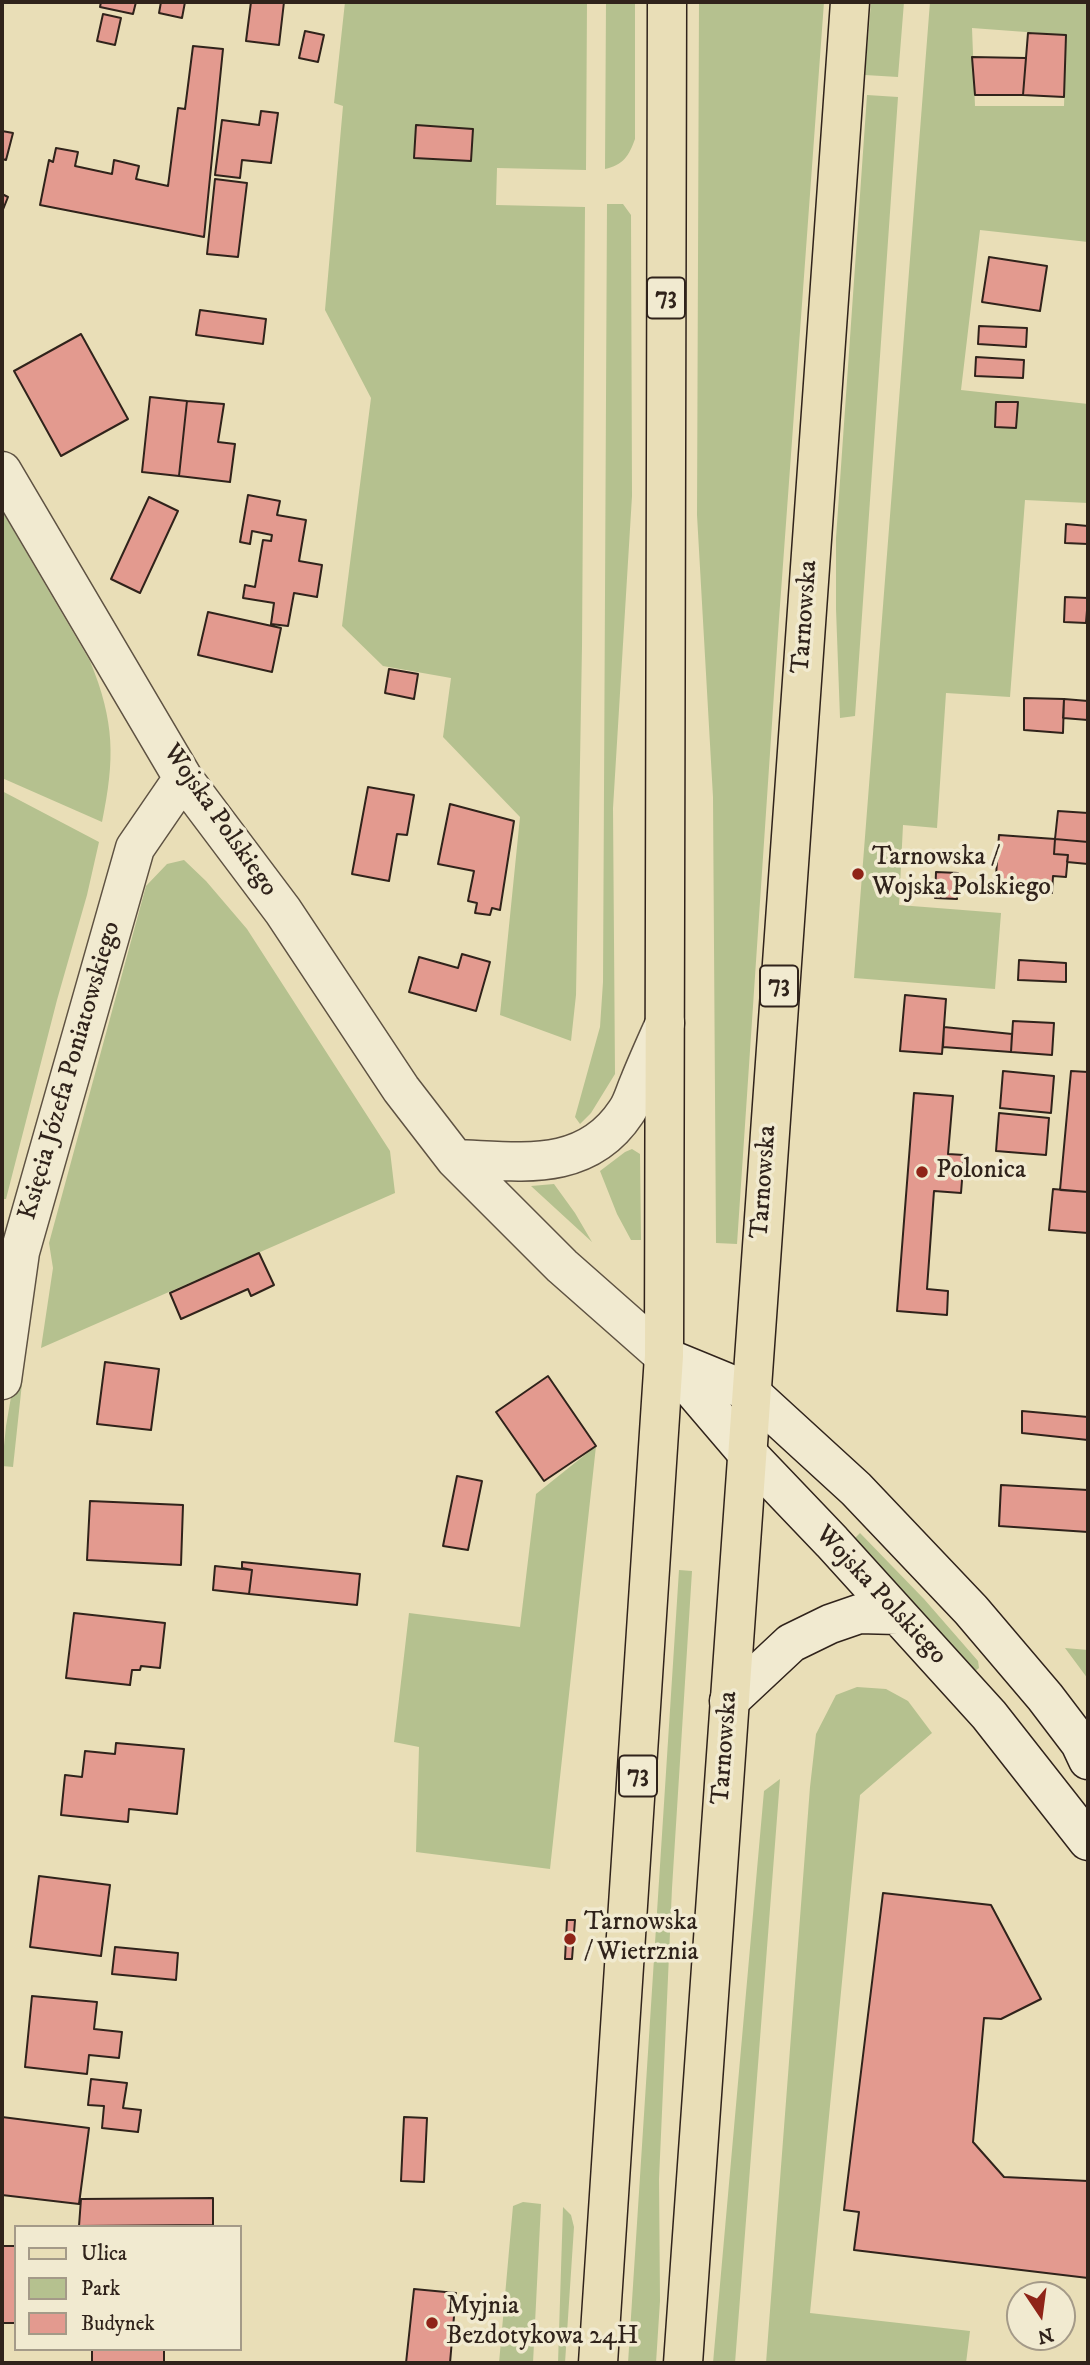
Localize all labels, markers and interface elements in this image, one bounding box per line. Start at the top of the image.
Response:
road number: 73 [647,278,685,318]
street label: Tarnowska [786,559,826,675]
street label: Wojska Polskiego [155,739,283,903]
place label: Tarnowska / Wojska Polskiego [872,843,1051,904]
marker: Tarnowska / Wojska Polskiego [850,866,866,882]
street label: Księcia Józefa Poniatowskiego [13,918,129,1224]
road number: 73 [760,966,798,1006]
street label: Tarnowska [745,1124,785,1240]
place label: Polonica [936,1156,1026,1188]
marker: Polonica [914,1164,930,1180]
street label: Wojska Polskiego [808,1520,952,1672]
street label: Tarnowska [706,1690,746,1806]
road number: 73 [619,1756,657,1797]
place label: Tarnowska / Wietrznia [584,1908,699,1969]
marker: Tarnowska / Wietrznia [562,1931,578,1947]
legend [14,2225,242,2351]
text: Ulica [81,2241,127,2267]
text: Park [81,2276,120,2302]
north arrow [1006,2281,1076,2351]
place label: Myjnia Bezdotykowa 24H [446,2292,638,2354]
text: Budynek [81,2311,155,2337]
marker: Myjnia Bezdotykowa 24H [424,2315,440,2331]
text: N [1035,2322,1056,2348]

